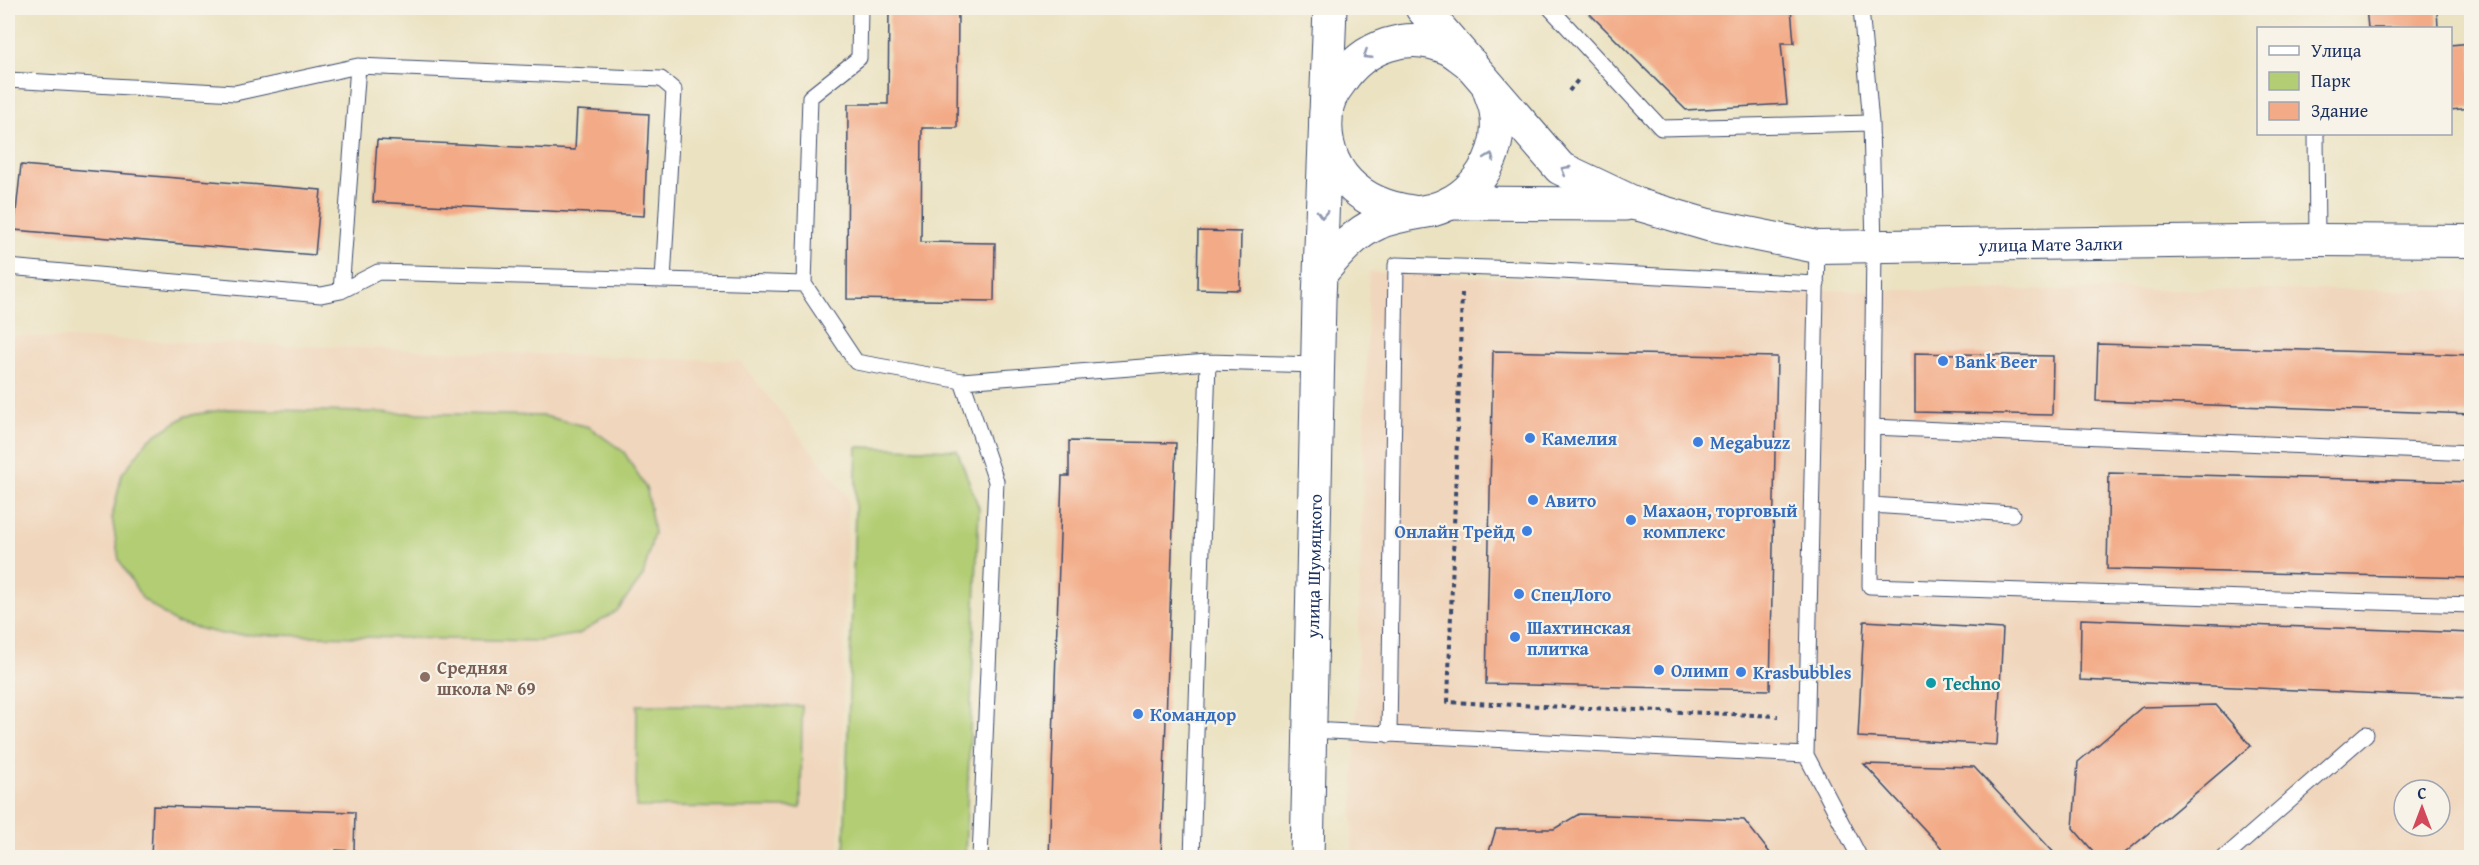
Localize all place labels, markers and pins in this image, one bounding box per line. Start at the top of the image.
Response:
place label: Bank Beer [1955,348,2038,375]
marker: Bank Beer [1936,354,1950,368]
place label: Камелия [1542,425,1618,452]
place label: Megabuzz [1710,429,1791,456]
marker: Камелия [1523,431,1537,445]
marker: Megabuzz [1691,435,1705,449]
place label: Авито [1545,487,1597,514]
marker: Авито [1526,493,1540,507]
place label: Махаон, торговый комплекс [1643,497,1798,545]
marker: Махаон, торговый комплекс [1624,513,1638,527]
place label: Онлайн Трейд [1395,518,1515,545]
marker: Онлайн Трейд [1520,524,1534,538]
place label: СпецЛого [1531,581,1612,608]
marker: СпецЛого [1512,587,1526,601]
place label: Шахтинская плитка [1527,614,1631,662]
marker: Шахтинская плитка [1508,630,1522,644]
place label: Средняя школа № 69 [437,654,536,702]
place label: Олимп [1671,657,1729,684]
place label: Krasbubbles [1753,659,1852,686]
marker: Олимп [1652,663,1666,677]
marker: Krasbubbles [1734,665,1748,679]
marker: Средняя школа № 69 [418,670,432,684]
place label: Techno [1943,670,2001,697]
marker: Techno [1924,676,1938,690]
place label: Командор [1150,701,1236,728]
marker: Командор [1131,707,1145,721]

